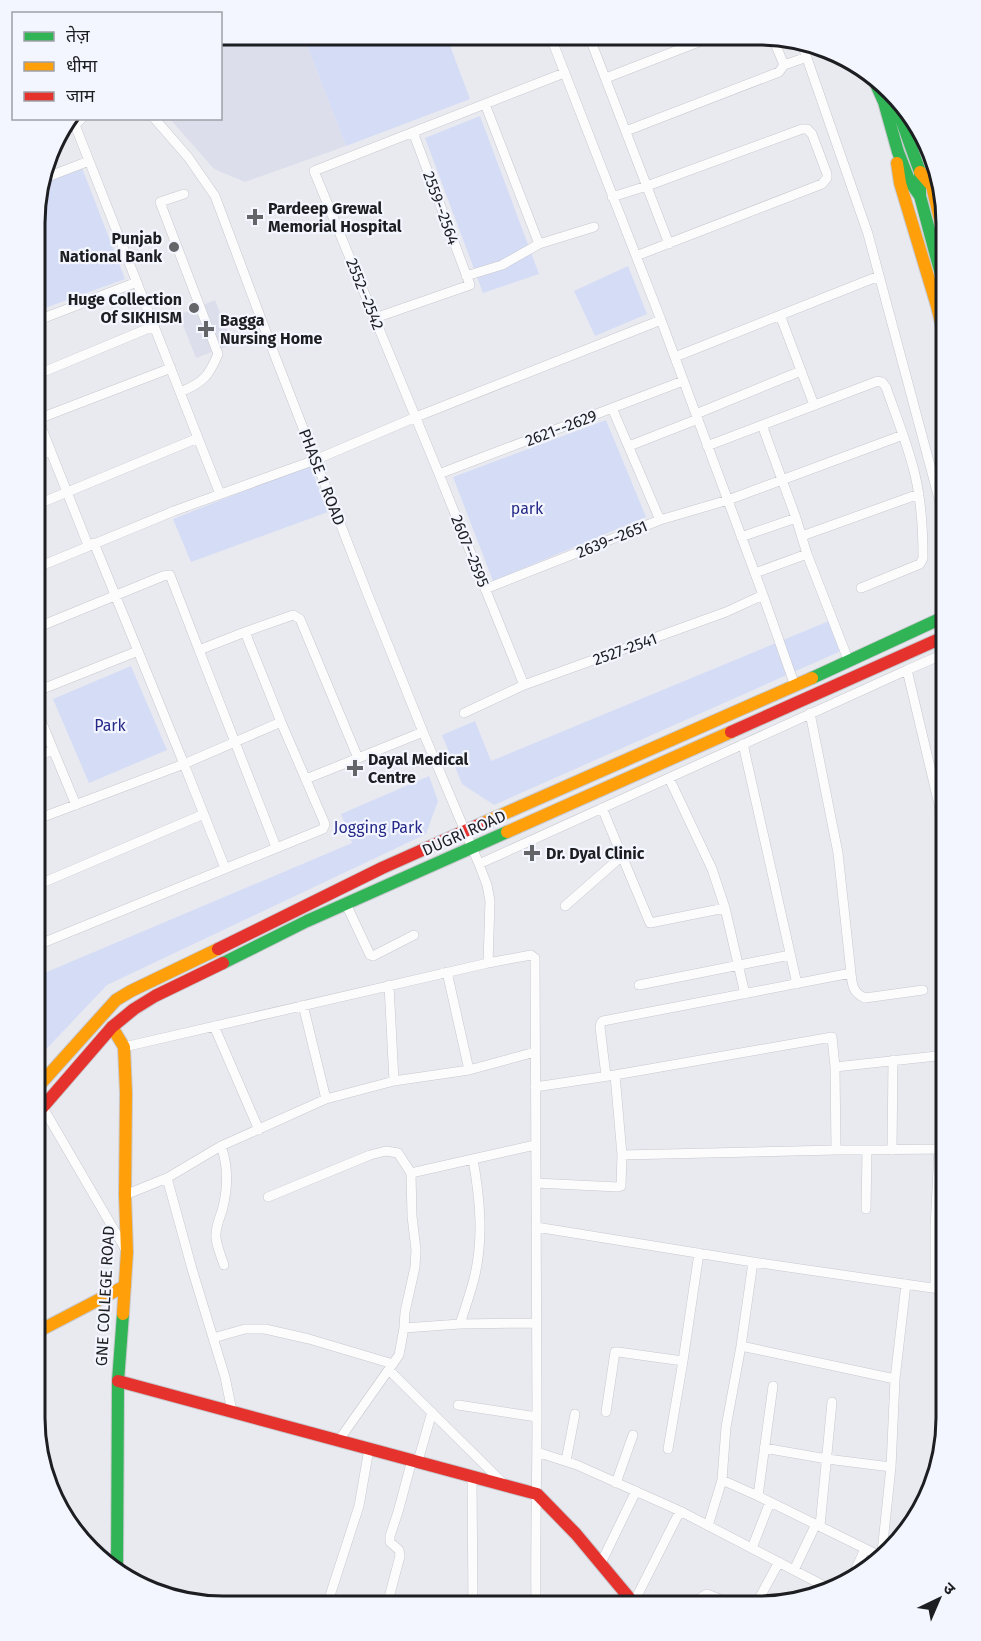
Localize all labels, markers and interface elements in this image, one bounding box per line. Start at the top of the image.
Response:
legend [12,12,222,120]
text: तेज़ [66,25,90,47]
text: धीमा [66,55,97,77]
text: जाम [66,85,96,107]
street label: 2559--2564 [419,169,463,248]
place label: Pardeep Grewal Memorial Hospital [268,199,402,236]
marker: Pardeep Grewal Memorial Hospital [246,208,264,226]
place label: Punjab National Bank [60,229,162,266]
marker: Punjab National Bank [167,240,181,254]
street label: 2552--2542 [342,255,388,333]
place label: Huge Collection Of SIKHISM [68,290,182,327]
marker: Huge Collection Of SIKHISM [187,301,201,315]
place label: Bagga Nursing Home [220,311,323,348]
marker: Bagga Nursing Home [197,320,215,338]
street label: 2621--2629 [523,406,599,450]
street label: PHASE 1 ROAD [295,426,349,528]
park label: park [511,499,544,518]
street label: 2607--2595 [447,512,493,590]
street label: 2639--2651 [574,516,650,562]
street label: 2527-2541 [590,629,660,669]
park label: Park [94,716,127,735]
place label: Dayal Medical Centre [368,750,469,787]
marker: Dayal Medical Centre [346,759,364,777]
street label: DUGRI ROAD [419,806,509,860]
park label: Jogging Park [334,818,423,837]
marker: Dr. Dyal Clinic [523,844,541,862]
place label: Dr. Dyal Clinic [546,844,645,863]
street label: GNE COLLEGE ROAD [92,1225,118,1367]
north arrow [909,1569,969,1629]
text: उ [939,1578,959,1599]

